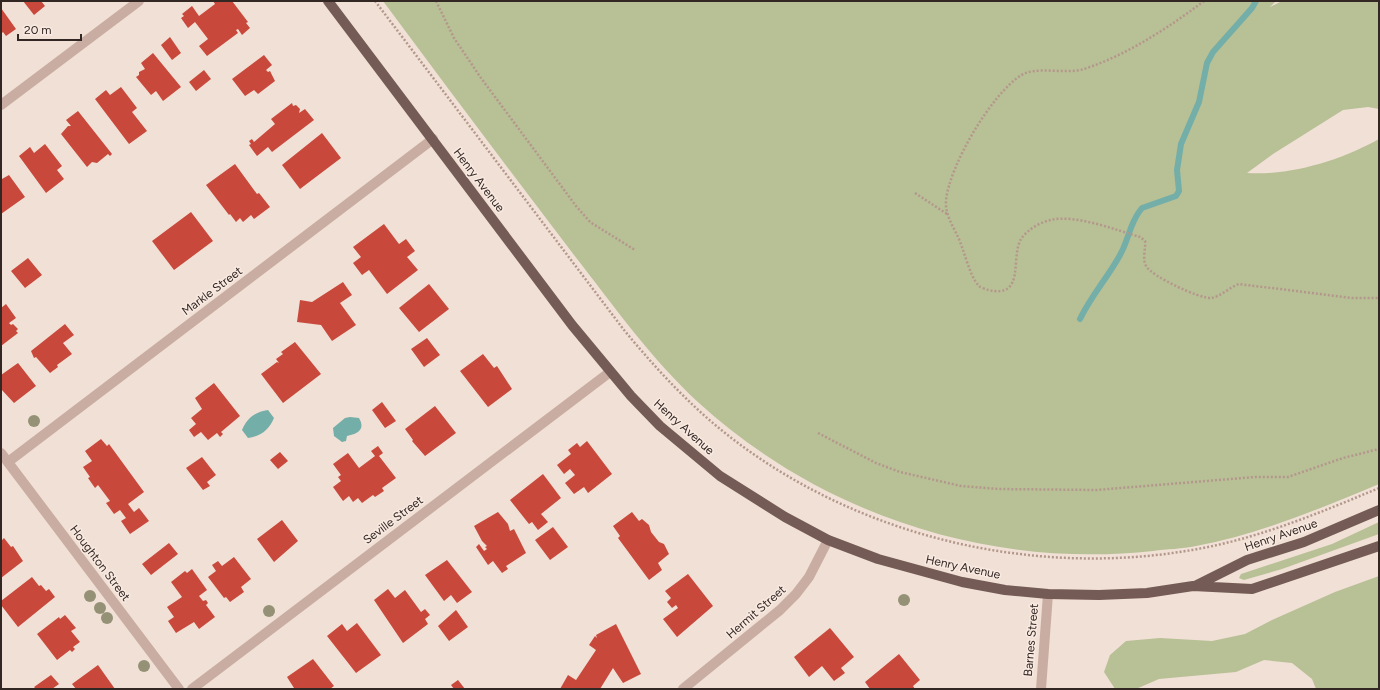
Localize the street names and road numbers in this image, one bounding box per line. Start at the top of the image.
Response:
street label: Henry Avenue [450,145,508,215]
street label: Markle Street [179,263,245,318]
street label: Henry Avenue [651,396,717,458]
street label: Seville Street [360,493,426,547]
street label: Henry Avenue [1243,516,1320,554]
street label: Houghton Street [67,522,133,604]
street label: Henry Avenue [924,552,1002,582]
street label: Hermit Street [724,582,789,641]
street label: Barnes Street [1021,603,1041,677]

